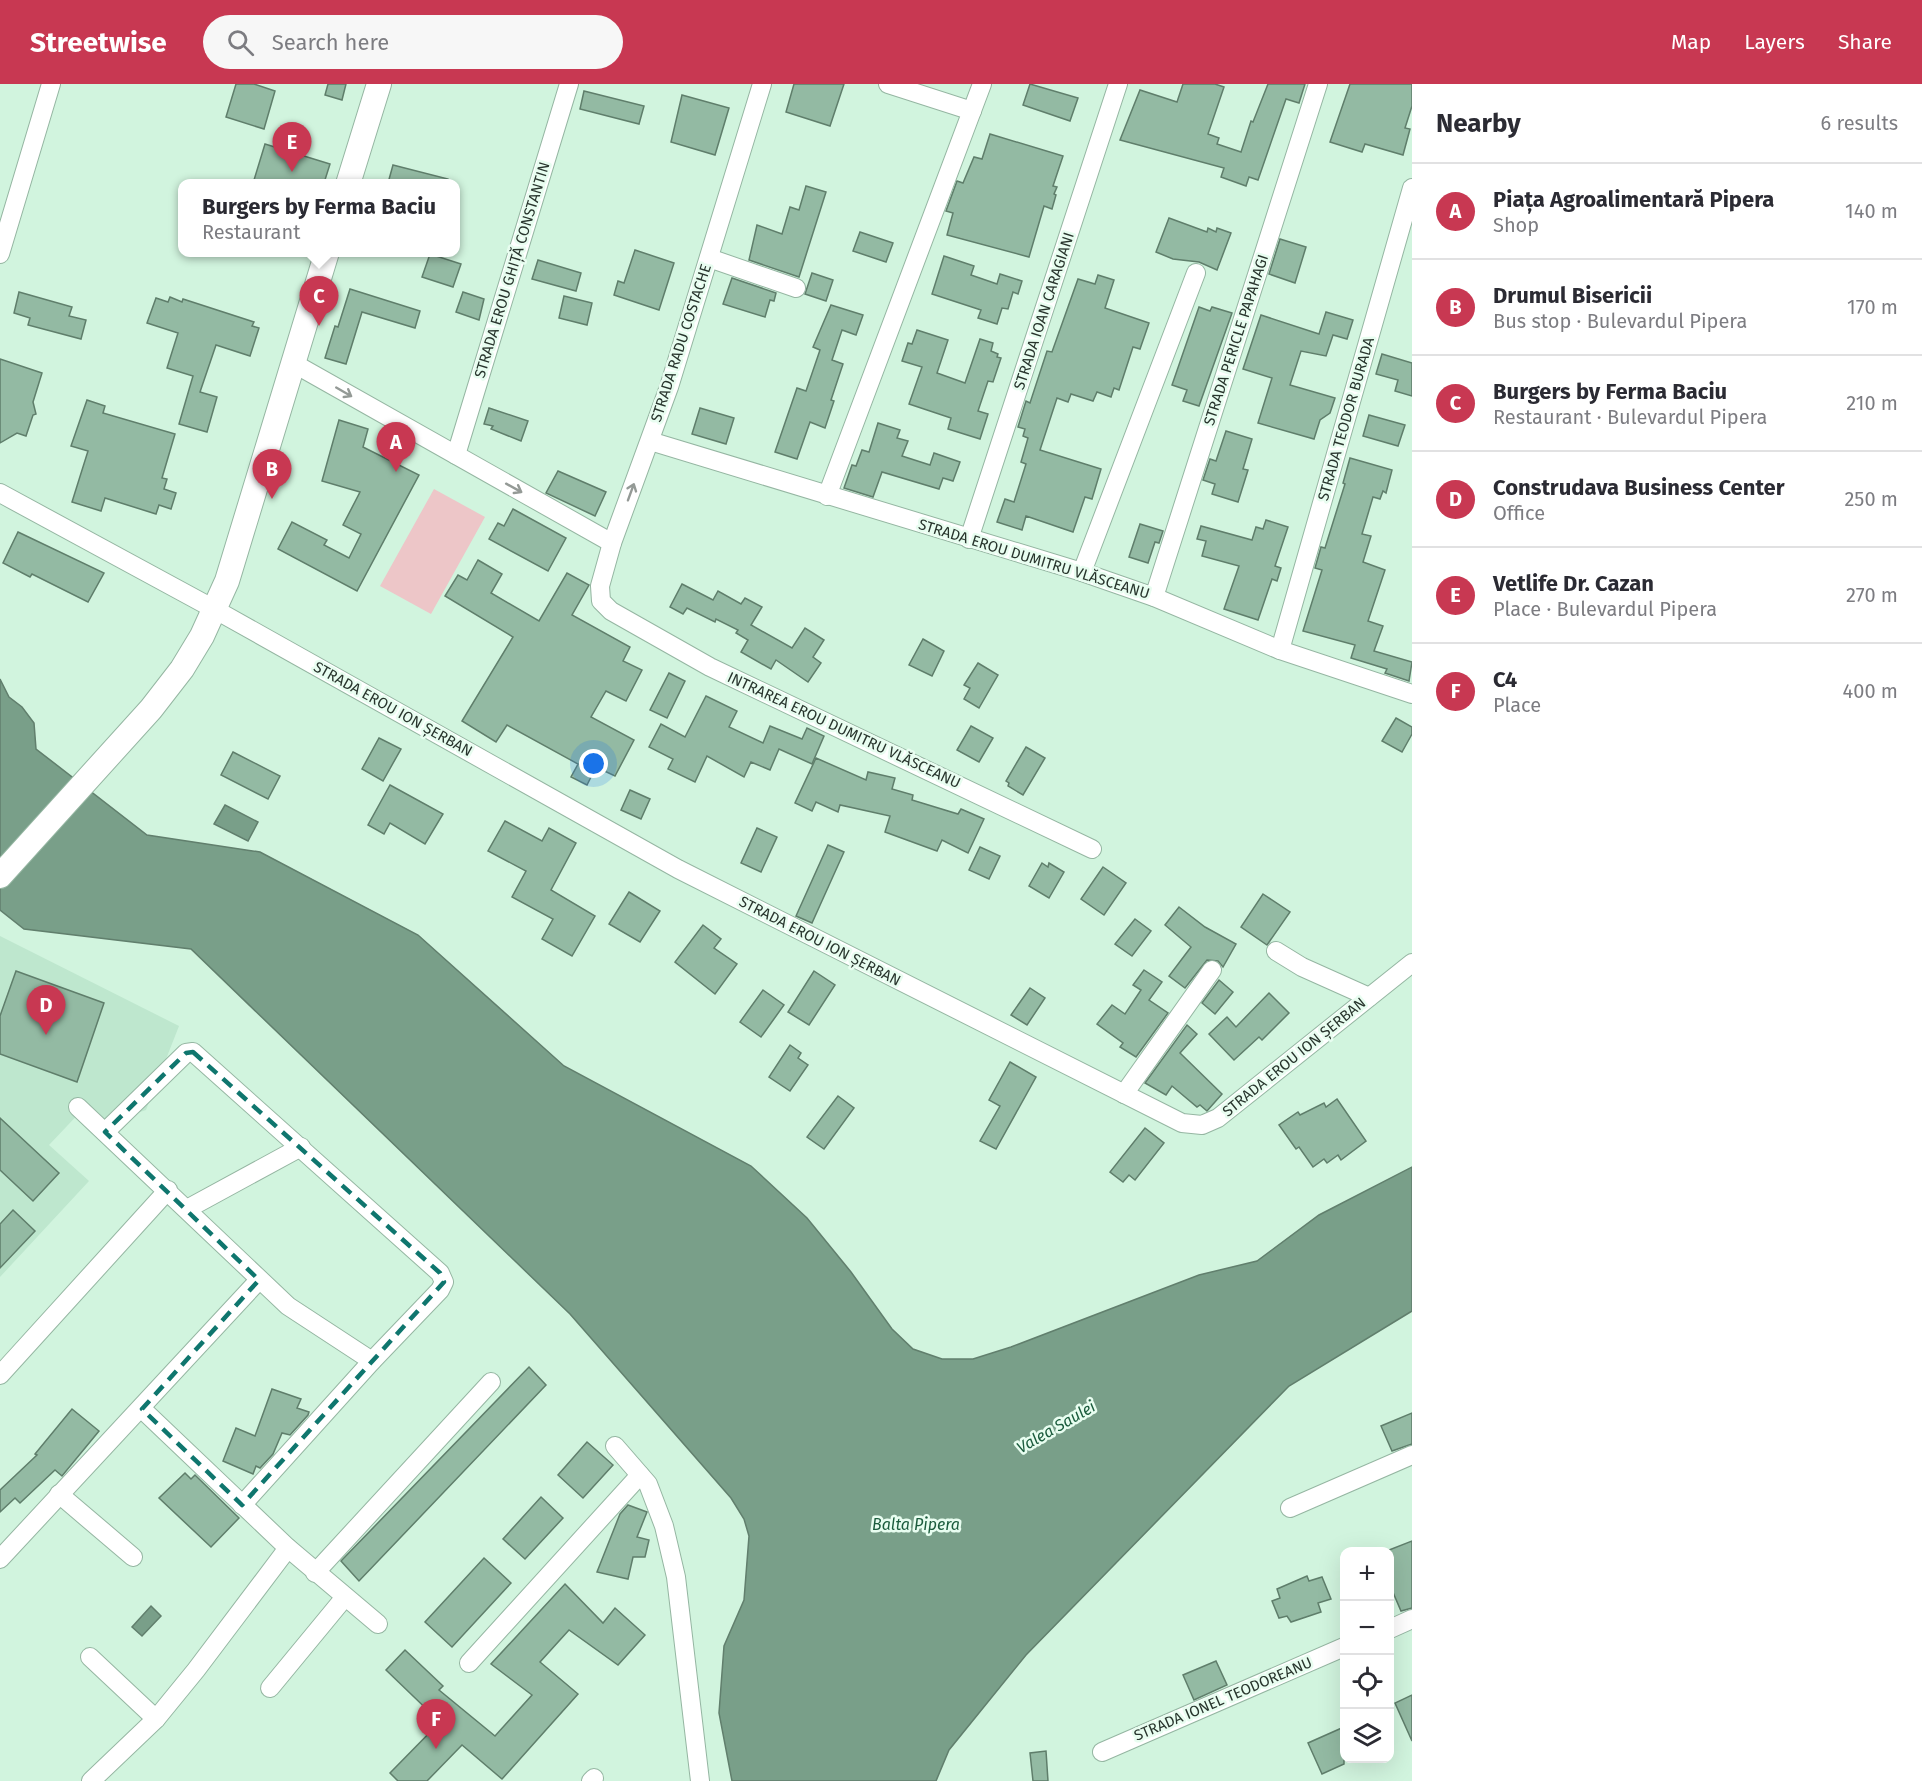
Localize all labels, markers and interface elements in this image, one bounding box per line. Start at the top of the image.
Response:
search box [203,15,623,69]
text: Streetwise [30,26,167,59]
icon: search [224,26,257,59]
text: Search here [272,29,389,56]
text: Map [1671,29,1711,55]
text: Layers [1744,29,1805,55]
text: Share [1838,29,1892,55]
text: Nearby [1436,108,1521,139]
text: 6 results [1821,111,1898,135]
pin: E [272,122,312,172]
street label: STRADA EROU GHIȚĂ CONSTANTIN [470,160,554,381]
popup [178,179,460,257]
text: Piața Agroalimentară Pipera [1493,186,1774,213]
text: Burgers by Ferma Baciu [202,193,436,220]
text: A [1450,199,1461,223]
text: 140 m [1845,199,1898,223]
text: Shop [1493,213,1539,237]
text: Restaurant [202,220,300,244]
street label: STRADA IOAN CARAGIANI [1010,230,1078,392]
street label: STRADA PERICLE PAPAHAGI [1200,252,1272,428]
street label: STRADA RADU COSTACHE [647,262,715,424]
pin: C [300,276,338,326]
text: Drumul Bisericii [1493,282,1652,309]
text: B [1449,295,1462,319]
text: 170 m [1847,295,1898,319]
text: Bus stop · Bulevardul Pipera [1493,309,1747,333]
street label: STRADA TEODOR BURADA [1314,335,1378,503]
text: Burgers by Ferma Baciu [1493,378,1727,405]
one-way arrow [335,386,352,398]
text: C [1450,391,1461,415]
text: 210 m [1846,391,1898,415]
text: Restaurant · Bulevardul Pipera [1493,405,1767,429]
pin: A [376,422,416,472]
pin: B [252,450,292,499]
text: Construdava Business Center [1493,474,1785,501]
one-way arrow [505,482,522,494]
one-way arrow [626,483,637,502]
text: D [1449,487,1462,511]
text: 250 m [1844,487,1898,511]
text: Office [1493,501,1545,525]
street label: STRADA EROU DUMITRU VLĂSCEANU [916,515,1152,603]
text: Vetlife Dr. Cazan [1493,570,1654,597]
text: E [1450,583,1461,607]
text: 270 m [1846,583,1898,607]
text: Place · Bulevardul Pipera [1493,597,1717,621]
street label: STRADA EROU ION ȘERBAN [310,658,476,761]
text: C4 [1493,666,1517,693]
street label: INTRAREA EROU DUMITRU VLĂSCEANU [725,668,963,792]
text: F [1451,679,1460,703]
text: 400 m [1843,679,1898,703]
text: Place [1493,693,1541,717]
your location [579,749,608,778]
street label: STRADA EROU ION ȘERBAN [736,892,904,990]
pin: D [26,986,66,1035]
street label: STRADA EROU ION ȘERBAN [1219,994,1370,1121]
water label: Valea Saulei [1013,1397,1099,1457]
water label: Balta Pipera [872,1515,960,1534]
map controls [1340,1547,1394,1763]
button: + [1340,1547,1394,1601]
button: − [1340,1601,1394,1655]
street label: STRADA IONEL TEODOREANU [1131,1653,1315,1745]
button: locate [1340,1655,1394,1709]
pin: F [416,1700,456,1749]
button: layers [1340,1709,1394,1763]

